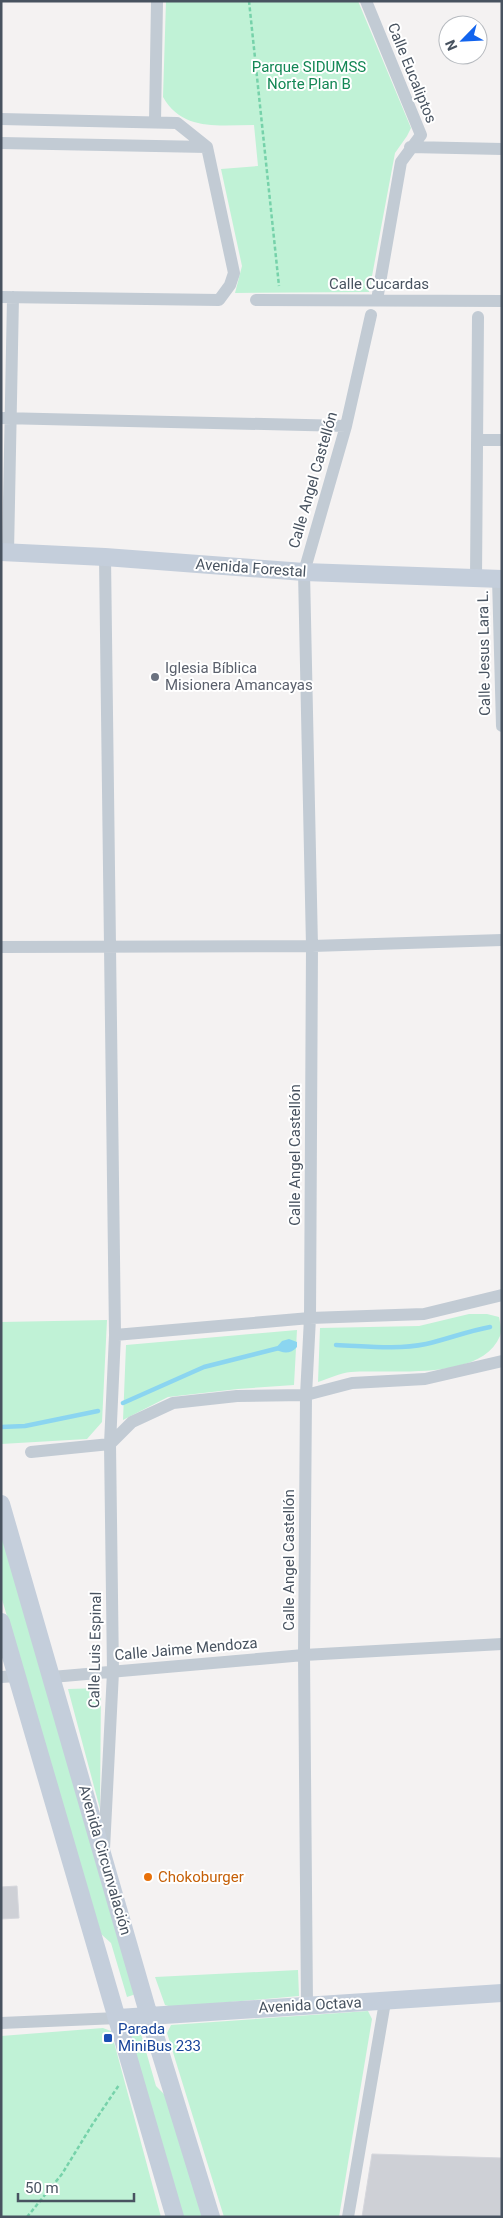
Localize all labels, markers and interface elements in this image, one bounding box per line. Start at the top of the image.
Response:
north arrow [438,15,488,65]
street label: Calle Eucaliptos [384,20,440,126]
text: N [442,38,460,53]
park label: Parque SIDUMSS Norte Plan B [252,58,366,93]
street label: Calle Cucardas [329,275,429,293]
street label: Calle Angel Castellón [285,410,341,550]
street label: Avenida Forestal [195,555,307,581]
street label: Calle Jesus Lara L. [474,590,494,716]
place label: Iglesia Bíblica Misionera Amancayas [165,659,313,694]
marker: Iglesia Bíblica Misionera Amancayas [149,671,161,683]
street label: Calle Angel Castellón [286,1084,304,1226]
street label: Calle Angel Castellón [280,1489,298,1631]
street label: Calle Luis Espinal [85,1592,105,1708]
street label: Calle Jaime Mendoza [114,1634,258,1664]
street label: Avenida Circunvalación [75,1783,135,1937]
place label: Chokoburger [158,1868,244,1886]
marker: Chokoburger [142,1871,154,1883]
street label: Avenida Octava [258,1993,362,2017]
place label: Parada MiniBus 233 [118,2020,201,2055]
marker: Parada MiniBus 233 [102,2032,114,2044]
scale bar [18,2170,134,2202]
text: 50 m [25,2179,59,2197]

